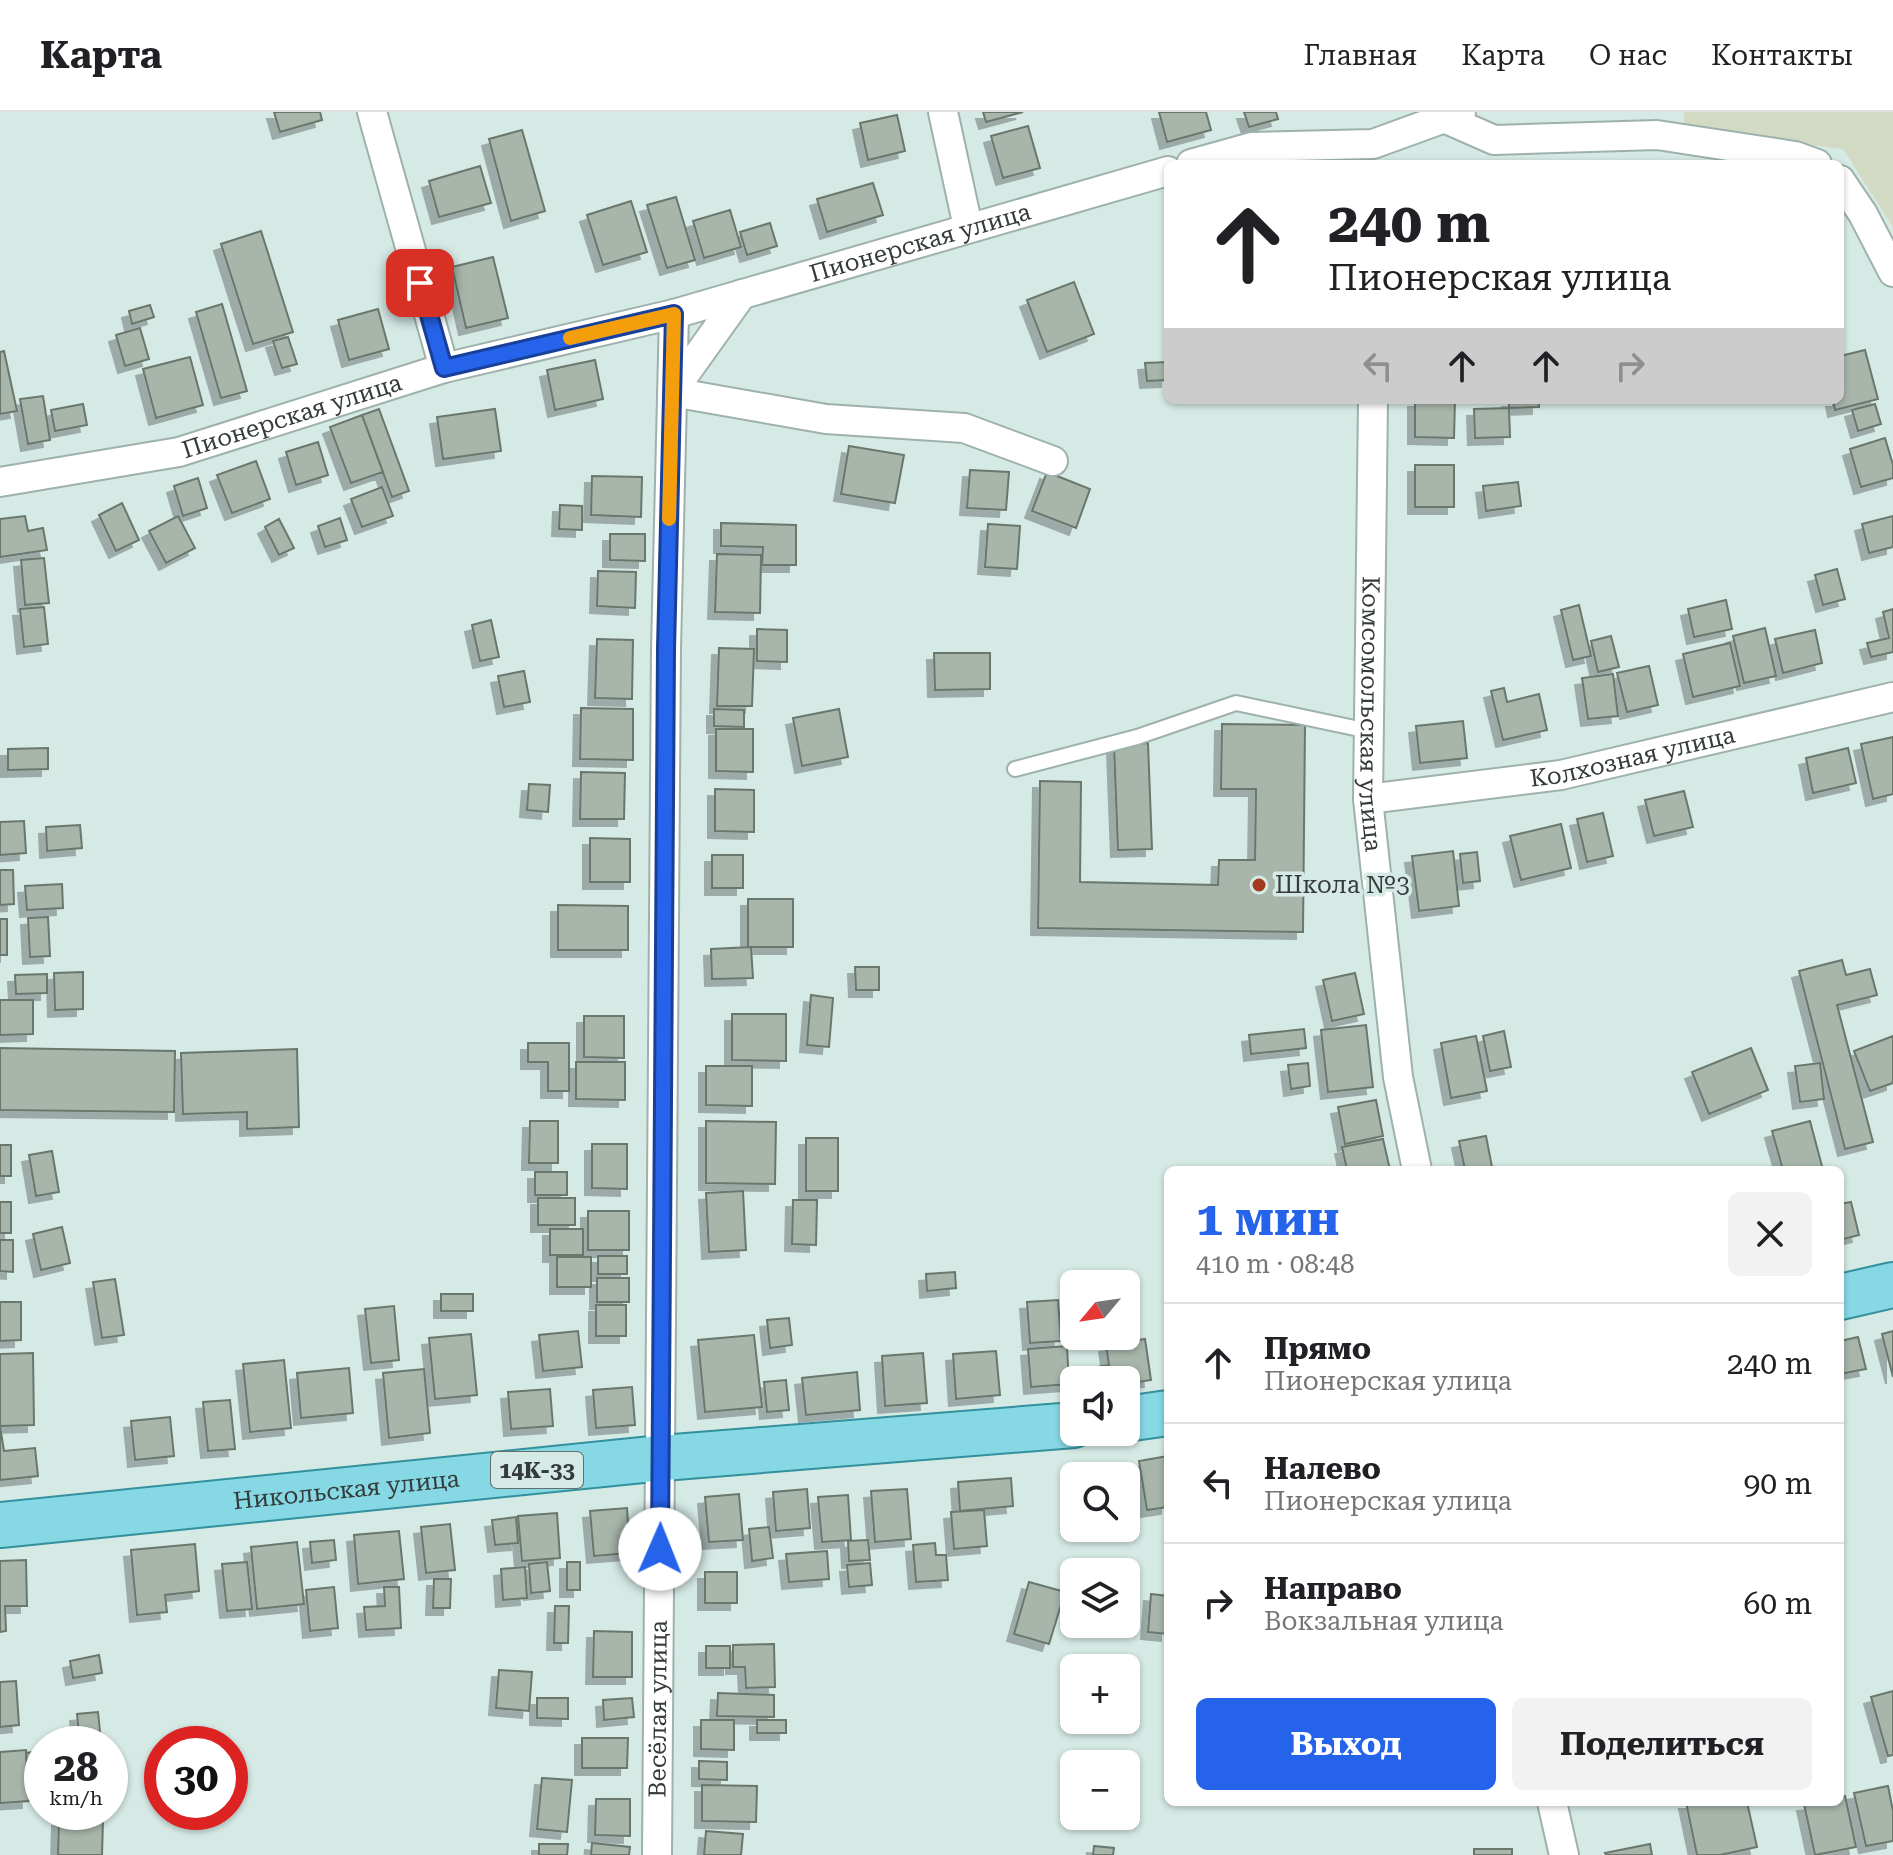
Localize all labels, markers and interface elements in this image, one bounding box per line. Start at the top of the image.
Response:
text: Карта [40,33,162,77]
text: Главная [1303,39,1417,72]
text: Карта [1461,39,1545,72]
text: О нас [1589,39,1667,72]
text: Контакты [1711,39,1853,72]
text: 240 m [1328,190,1490,256]
icon: ahead [1196,192,1300,296]
street label: Пионерская улица [806,197,1034,288]
pin [386,249,454,317]
text: Пионерская улица [1328,257,1671,299]
icon: arrive [398,261,442,305]
icon: left [1356,344,1400,388]
icon: ahead [1440,344,1484,388]
icon: ahead [1524,344,1568,388]
icon: right [1608,344,1652,388]
street label: Пионерская улица [179,368,405,464]
street label: Комсомольская улица [1353,576,1388,853]
street label: Колхозная улица [1528,721,1738,793]
place label: Школа №3 [1275,871,1410,899]
marker: Школа №3 [1250,876,1268,894]
text: 1 мин [1196,1191,1339,1247]
button: close [1728,1192,1812,1276]
text: 410 m · 08:48 [1196,1249,1355,1279]
north arrow [1060,1270,1140,1350]
map controls [1060,1270,1140,1830]
text: Прямо [1264,1331,1371,1366]
icon: ahead [1196,1341,1240,1385]
text: 240 m [1727,1346,1812,1381]
button: sound [1060,1366,1140,1446]
text: Пионерская улица [1264,1366,1512,1396]
text: Налево [1264,1451,1381,1486]
road number: 14К-33 [491,1452,583,1488]
icon: left [1196,1461,1240,1505]
button: search [1060,1462,1140,1542]
street label: Никольская улица [232,1465,461,1515]
text: 90 m [1743,1466,1812,1501]
text: Пионерская улица [1264,1486,1512,1516]
position arrow [618,1507,702,1591]
button: layers [1060,1558,1140,1638]
text: Направо [1264,1571,1402,1606]
icon: right [1196,1581,1240,1625]
text: 60 m [1743,1586,1812,1621]
text: Вокзальная улица [1264,1606,1504,1636]
street label: Весёлая улица [643,1620,673,1798]
button: + [1060,1654,1140,1734]
button: Выход [1196,1698,1496,1790]
button: Поделиться [1512,1698,1812,1790]
speed limit sign: 30 [144,1726,248,1830]
text: 28 [54,1744,98,1791]
button: − [1060,1750,1140,1830]
text: km/h [49,1786,103,1810]

